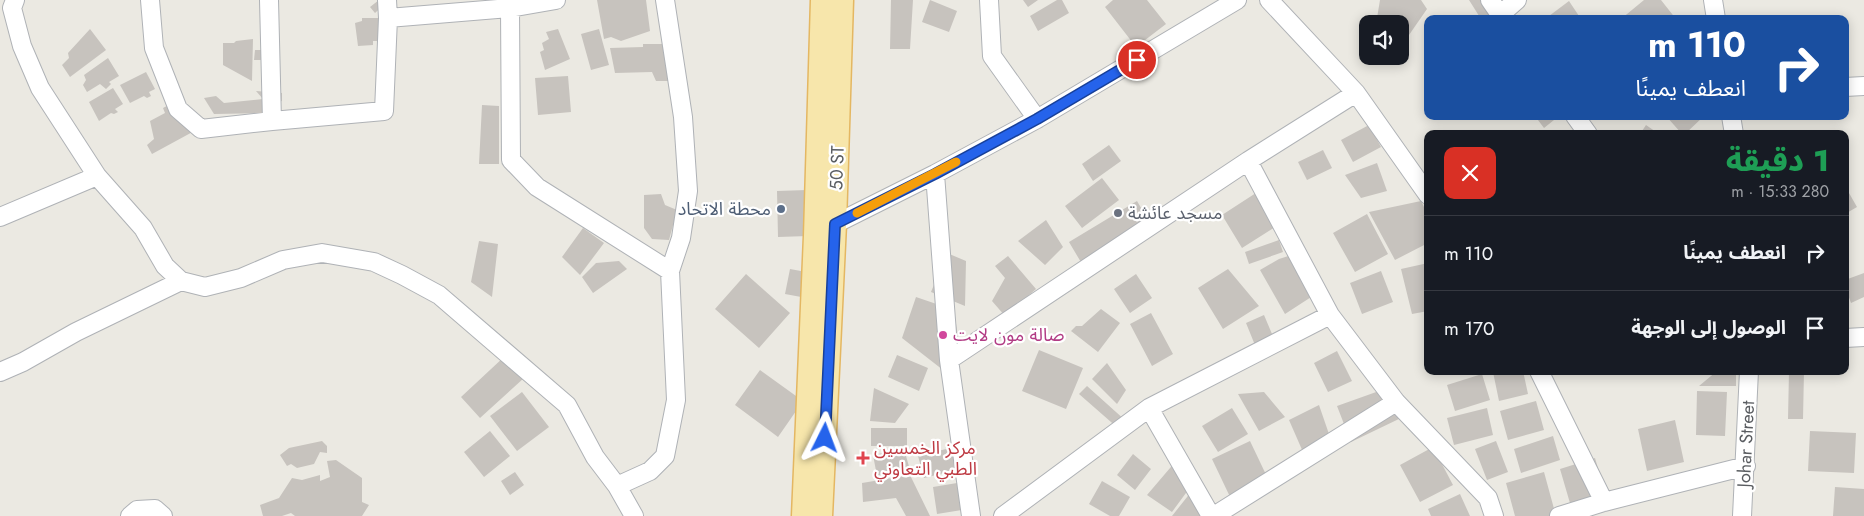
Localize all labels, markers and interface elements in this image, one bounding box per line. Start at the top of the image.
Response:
map controls [1359,15,1409,65]
button: sound [1359,15,1409,65]
text: 110 m [1648,20,1746,70]
icon: right [1764,35,1829,100]
pin [1116,39,1158,81]
icon: arrive [1123,46,1151,74]
text: انعطف يمينًا [1636,72,1746,104]
text: 1 دقيقة [1726,139,1829,182]
street label: 50 ST [823,145,851,191]
button: close [1444,147,1496,199]
text: 280 m · 15:33 [1731,180,1829,203]
place label: محطة الاتحاد [678,196,771,222]
place label: مسجد عائشة [1128,200,1222,226]
marker: محطة الاتحاد [775,203,787,215]
marker: مسجد عائشة [1112,207,1124,219]
text: انعطف يمينًا [1683,239,1786,266]
icon: right [1801,239,1829,267]
text: 110 m [1444,240,1493,267]
text: الوصول إلى الوجهة [1631,314,1786,341]
icon: arrive [1801,314,1829,342]
text: 170 m [1444,315,1494,342]
place label: صالة مون لايت [953,322,1065,348]
marker: صالة مون لايت [937,329,949,341]
street label: Johar Street [1731,399,1761,490]
position arrow [798,411,850,463]
place label: مركز الخمسين الطبي التعاوني [874,435,977,482]
marker: مركز الخمسين الطبي التعاوني [856,451,870,465]

